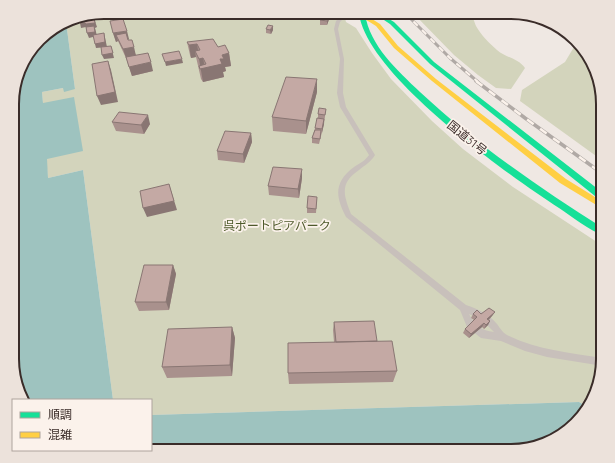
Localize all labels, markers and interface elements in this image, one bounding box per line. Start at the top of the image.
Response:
street label: 国道31号 [444,117,490,158]
park label: 呉ポートピアパーク [223,218,331,233]
legend [12,399,152,451]
text: 順調 [48,407,72,422]
text: 混雑 [48,427,72,442]

